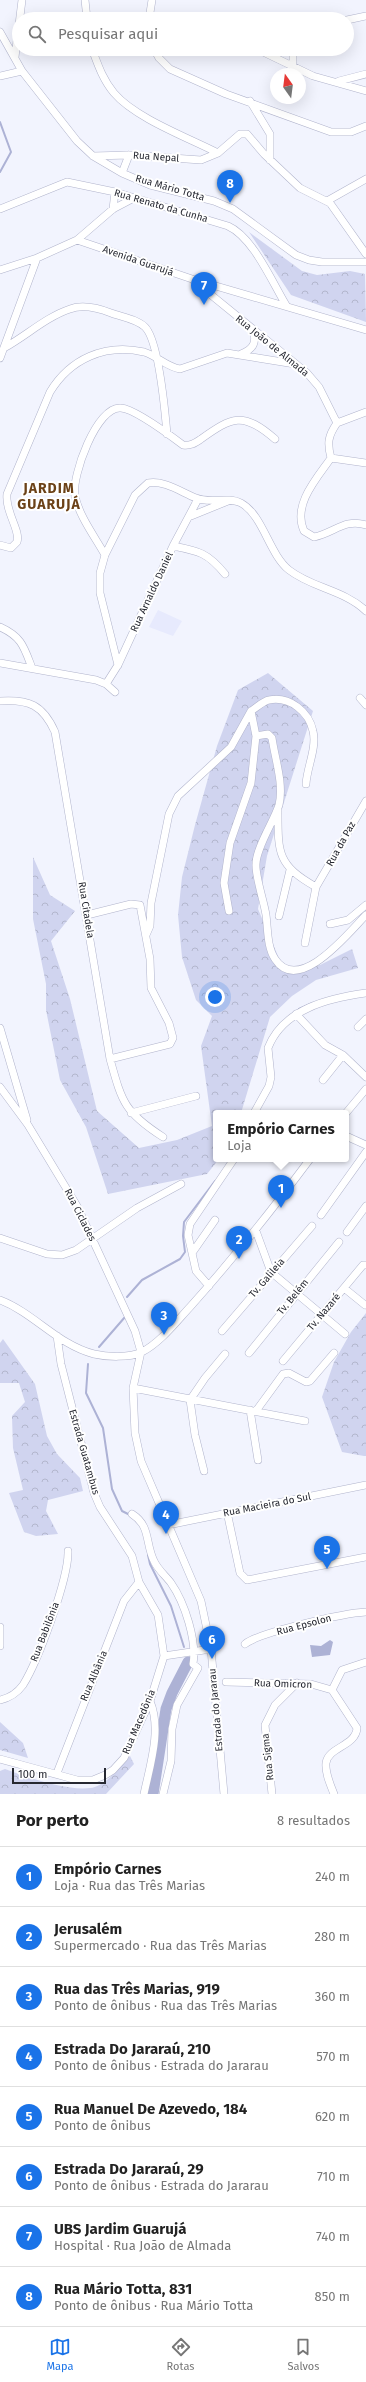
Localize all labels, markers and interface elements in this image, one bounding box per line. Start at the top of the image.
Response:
search box [12,12,354,56]
icon: search [26,23,48,45]
text: Pesquisar aqui [58,25,158,43]
north arrow [270,68,306,104]
street label: Rua Nepal [132,149,180,165]
pin: 8 [217,170,243,203]
street label: Rua Mário Totta [134,172,206,204]
street label: Rua Renato da Cunha [113,187,209,225]
street label: Avenida Guarujá [101,243,175,279]
pin: 7 [191,272,217,305]
street label: Rua João de Almada [233,313,311,379]
district label: JARDIM GUARUJÁ [17,480,81,513]
street label: Rua Arnaldo Daniel [128,550,176,634]
street label: Rua da Paz [324,819,358,868]
street label: Rua Citadela [76,881,96,939]
your location [205,987,225,1007]
popup [213,1110,349,1162]
text: Empório Carnes [227,1120,335,1138]
text: Loja [227,1138,252,1153]
pin: 1 [268,1175,294,1208]
street label: Rua Ciclades [62,1187,99,1244]
pin: 2 [226,1226,252,1259]
street label: Tv. Galileia [247,1256,287,1300]
street label: Tv. Belém [275,1277,311,1317]
street label: Tv. Nazaré [305,1291,343,1333]
pin: 3 [151,1302,177,1335]
street label: Estrada Guatambus [66,1408,102,1496]
street label: Rua Macieira do Sul [222,1491,312,1519]
pin: 4 [153,1501,179,1534]
pin: 5 [314,1536,340,1569]
street label: Rua Babilônia [28,1600,62,1664]
street label: Rua Epsolon [275,1612,333,1638]
pin: 6 [199,1626,225,1659]
street label: Rua Albânia [78,1649,110,1703]
street label: Estrada do Jararau [206,1668,226,1752]
street label: Rua Omicron [254,1677,312,1691]
street label: Rua Macedônia [120,1688,158,1756]
street label: Rua Sigma [260,1733,276,1781]
scale bar [12,1766,106,1785]
text: 100 m [18,1768,47,1781]
text: Por perto [16,1810,89,1831]
text: 8 resultados [277,1813,350,1828]
text: Empório Carnes [54,1860,162,1878]
text: 1 [26,1869,32,1884]
text: 240 m [315,1869,350,1884]
text: Loja · Rua das Três Marias [54,1878,205,1893]
text: Jerusalém [54,1920,122,1938]
text: 2 [26,1929,32,1944]
text: 280 m [315,1929,350,1944]
text: Supermercado · Rua das Três Marias [54,1938,267,1953]
text: Rua das Três Marias, 919 [54,1980,220,1998]
text: 3 [26,1989,32,2004]
text: 360 m [315,1989,350,2004]
text: Ponto de ônibus · Rua das Três Marias [54,1998,277,2013]
text: Estrada Do Jararaú, 210 [54,2040,211,2058]
text: 4 [25,2049,33,2064]
text: 570 m [316,2049,350,2064]
text: Ponto de ônibus · Estrada do Jararau [54,2058,269,2073]
text: Rua Manuel De Azevedo, 184 [54,2100,247,2118]
text: 5 [26,2109,32,2124]
text: 620 m [315,2109,350,2124]
text: Ponto de ônibus [54,2118,150,2133]
text: Estrada Do Jararaú, 29 [54,2160,204,2178]
text: 6 [25,2169,33,2184]
text: 710 m [317,2169,350,2184]
text: Ponto de ônibus · Estrada do Jararau [54,2178,269,2193]
text: UBS Jardim Guarujá [54,2220,186,2238]
text: 7 [26,2229,32,2244]
text: 740 m [316,2229,350,2244]
text: Hospital · Rua João de Almada [54,2238,231,2253]
text: Rua Mário Totta, 831 [54,2280,192,2298]
text: 8 [25,2289,33,2304]
text: 850 m [314,2289,350,2304]
text: Ponto de ônibus · Rua Mário Totta [54,2298,253,2313]
tab: Mapa [47,2336,74,2373]
tab: Rotas [167,2336,194,2373]
tab: Salvos [288,2336,319,2373]

